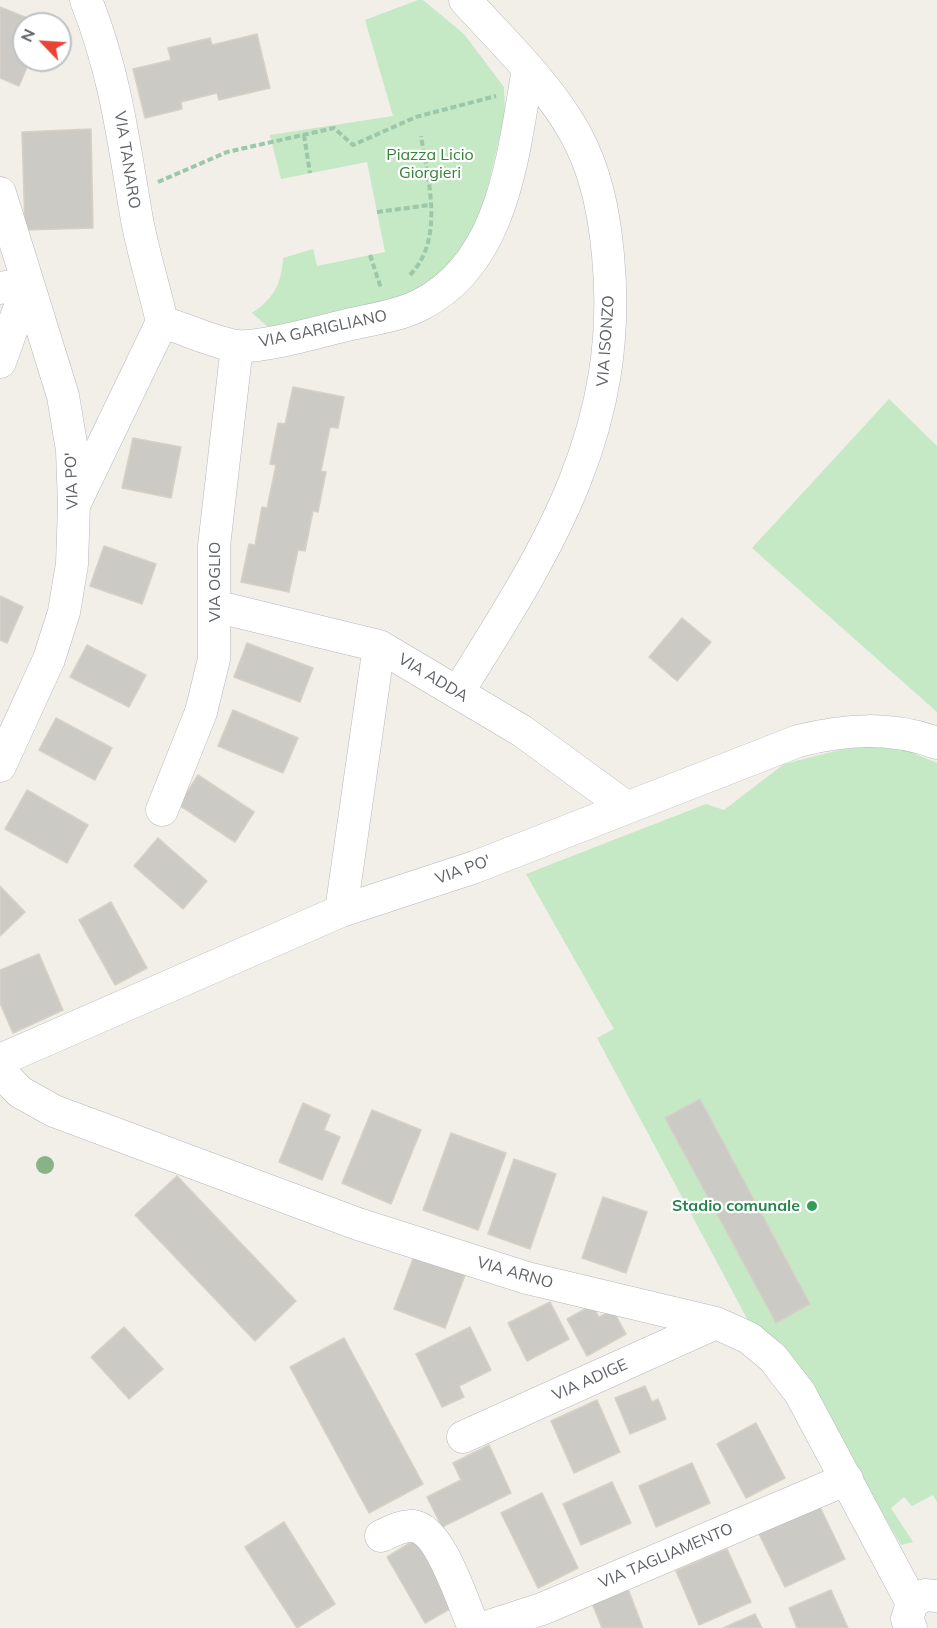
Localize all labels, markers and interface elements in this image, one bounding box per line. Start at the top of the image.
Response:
north arrow [12,12,72,72]
text: N [16,26,39,45]
street label: VIA TANARO [110,110,144,210]
park label: Piazza Licio Giorgieri [386,145,474,183]
street label: VIA ISONZO [593,295,619,387]
street label: VIA GARIGLIANO [257,306,389,352]
street label: VIA PO' [61,452,83,510]
street label: VIA OGLIO [205,542,225,622]
street label: VIA ADDA [394,650,472,706]
street label: VIA PO' [433,851,493,889]
place label: Stadio comunale [672,1196,800,1216]
marker: Stadio comunale [805,1199,819,1213]
street label: VIA ARNO [475,1253,555,1293]
street label: VIA ADIGE [549,1355,631,1405]
street label: VIA TAGLIAMENTO [596,1519,736,1593]

